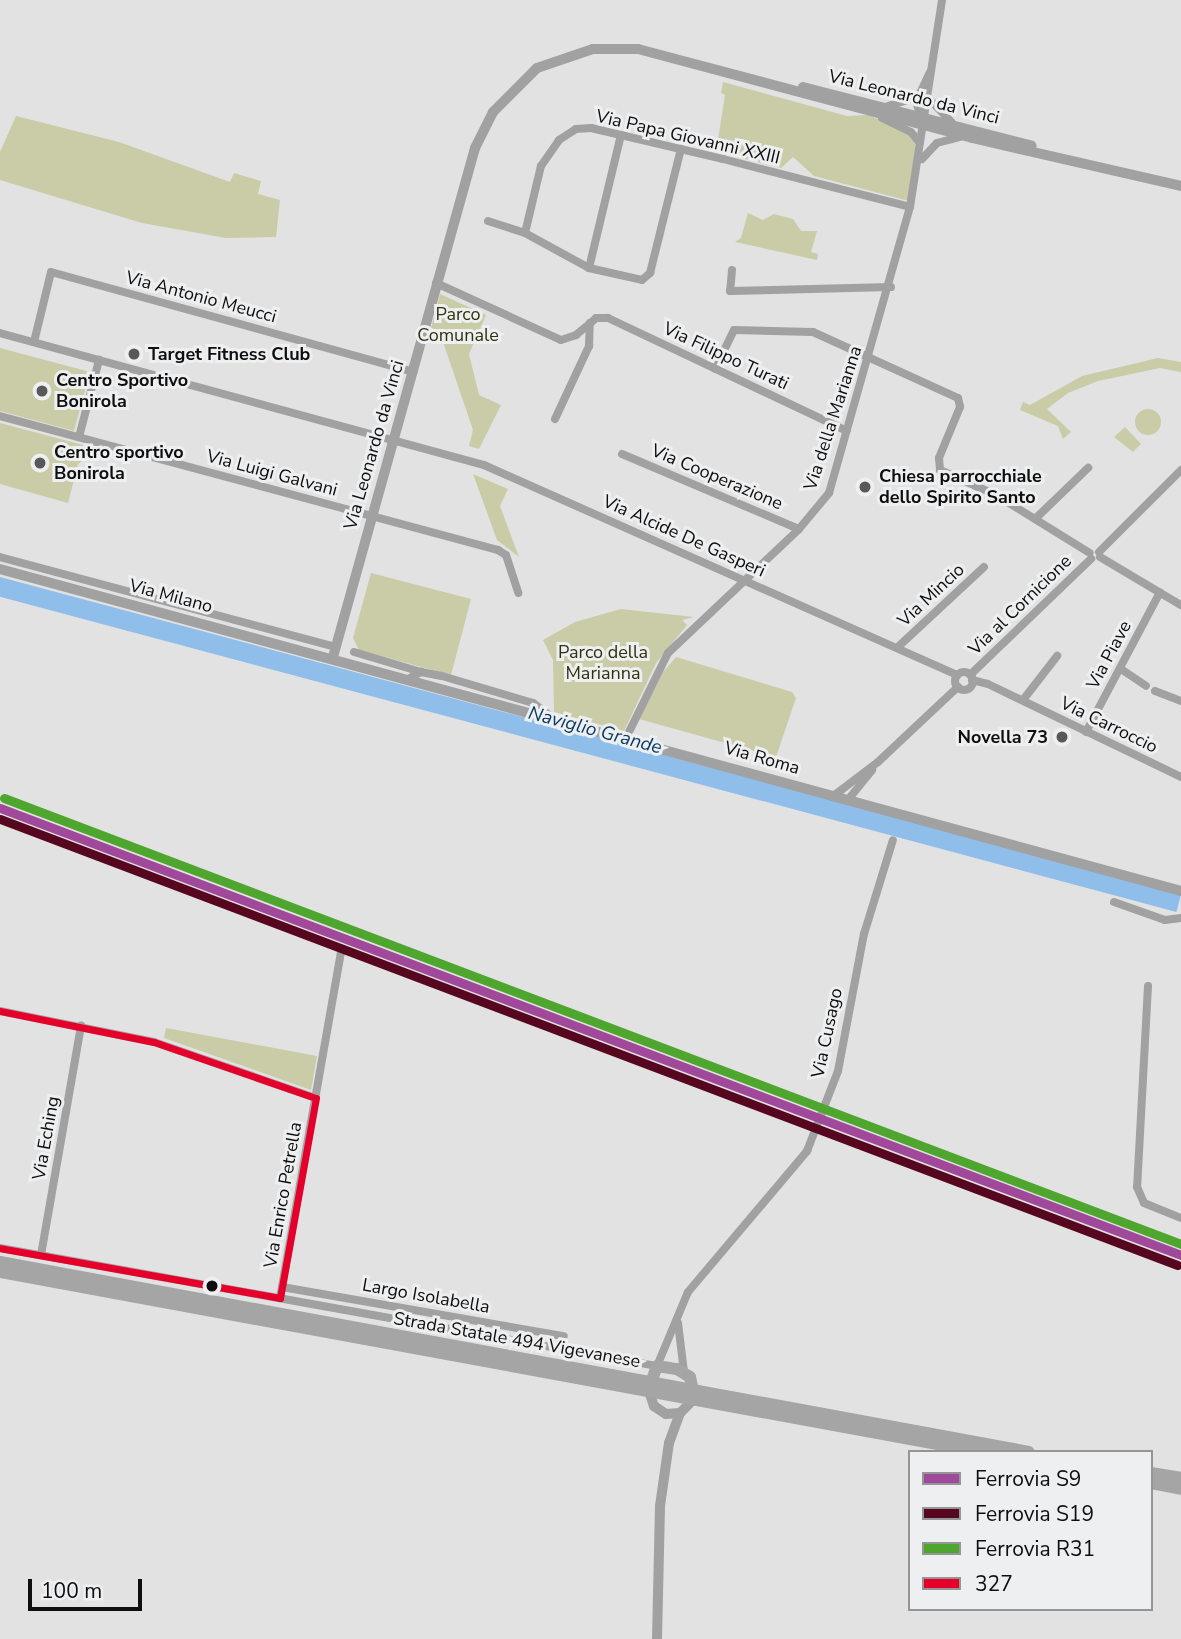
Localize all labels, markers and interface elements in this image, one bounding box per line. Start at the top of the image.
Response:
street label: Via Leonardo da Vinci [826,65,1002,129]
street label: Via Papa Giovanni XXIII [594,105,782,169]
street label: Via Antonio Meucci [123,267,279,327]
park label: Parco Comunale [417,304,499,346]
street label: Via Filippo Turati [660,317,792,395]
place label: Target Fitness Club [148,343,310,365]
street label: Via della Marianna [799,343,867,493]
marker: Target Fitness Club [126,346,142,362]
street label: Via Leonardo da Vinci [339,358,409,532]
place label: Centro Sportivo Bonirola [56,370,188,412]
marker: Centro Sportivo Bonirola [34,383,50,399]
street label: Via Cooperazione [648,440,786,514]
place label: Centro sportivo Bonirola [54,442,184,484]
street label: Via Luigi Galvani [204,445,340,501]
marker: Centro sportivo Bonirola [32,455,48,471]
place label: Chiesa parrocchiale dello Spirito Santo [879,466,1042,508]
marker: Chiesa parrocchiale dello Spirito Santo [857,479,873,495]
street label: Via Alcide De Gasperi [599,490,769,582]
street label: Via al Cornicione [964,550,1076,660]
street label: Via Mincio [893,559,969,631]
street label: Via Milano [127,575,215,617]
street label: Via Piave [1082,617,1136,693]
park label: Parco della Marianna [558,642,648,684]
street label: Via Carroccio [1057,692,1161,758]
water label: Naviglio Grande [526,702,664,760]
place label: Novella 73 [957,726,1048,748]
marker: Novella 73 [1054,729,1070,745]
street label: Via Roma [722,737,802,779]
street label: Via Cusago [807,986,847,1080]
street label: Via Eching [28,1094,64,1182]
street label: Via Enrico Petrella [260,1120,306,1270]
street label: Largo Isolabella [360,1274,492,1318]
unlabelled marker [205,1279,219,1293]
street label: Strada Statale 494 Vigevanese [392,1308,642,1372]
legend [908,1450,1153,1611]
text: Ferrovia S9 [975,1465,1081,1493]
text: Ferrovia S19 [975,1500,1094,1528]
text: Ferrovia R31 [975,1535,1095,1563]
scale bar [32,1566,145,1610]
text: 327 [975,1570,1013,1598]
text: 100 m [41,1577,102,1605]

